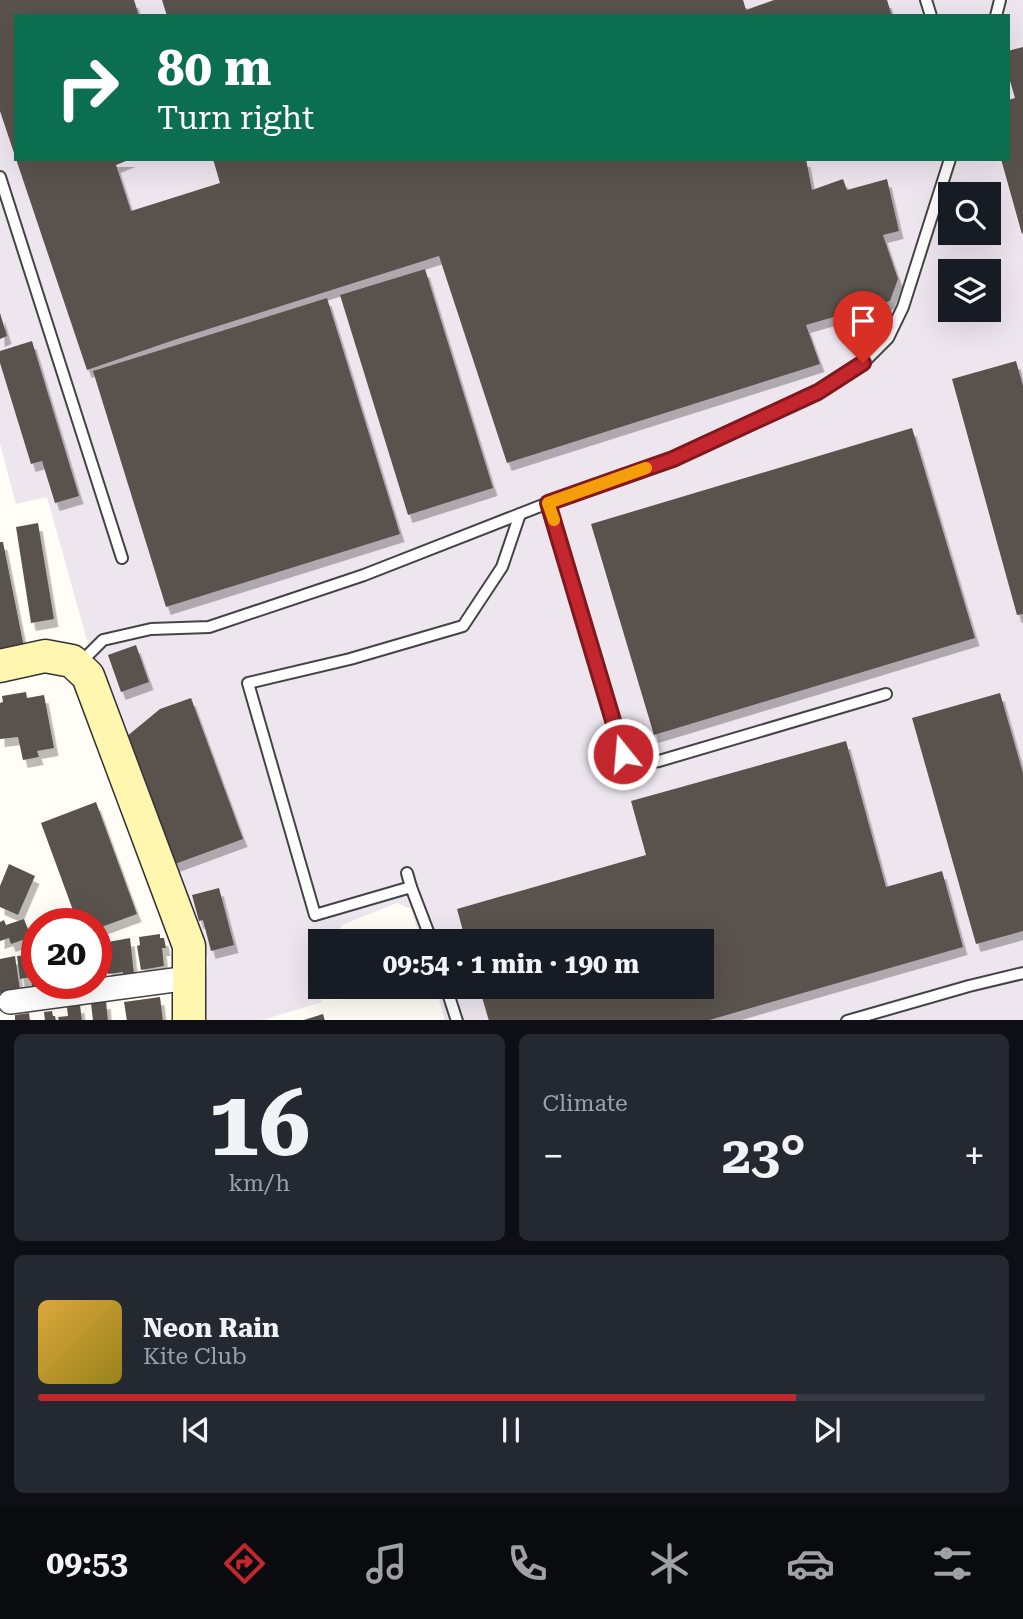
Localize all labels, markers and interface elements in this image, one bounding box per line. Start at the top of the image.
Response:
text: 80 m [157,40,272,97]
icon: right [42,42,133,133]
text: Turn right [157,99,314,137]
map controls [938,182,1001,322]
button: search [938,182,1001,245]
button: layers [938,259,1001,322]
pin [833,291,893,363]
icon: arrive [844,302,882,340]
position arrow [586,717,660,791]
speed limit sign: 20 [21,908,112,999]
text: 09:54 · 1 min · 190 m [383,949,639,979]
text: 16 [208,1071,310,1177]
text: Climate [543,1090,628,1117]
text: 23° [722,1125,806,1186]
text: − [543,1134,564,1178]
text: + [964,1134,985,1178]
text: km/h [228,1170,290,1197]
text: Neon Rain [143,1313,279,1343]
text: Kite Club [143,1343,247,1370]
icon: previous [177,1411,215,1449]
icon: pause [492,1411,530,1449]
icon: next [808,1411,846,1449]
icon: directions [220,1539,269,1588]
icon: music [362,1539,411,1588]
icon: phone [503,1539,552,1588]
icon: climate [645,1539,694,1588]
icon: car [786,1539,835,1588]
icon: filters [928,1539,977,1588]
text: 09:53 [46,1544,128,1582]

